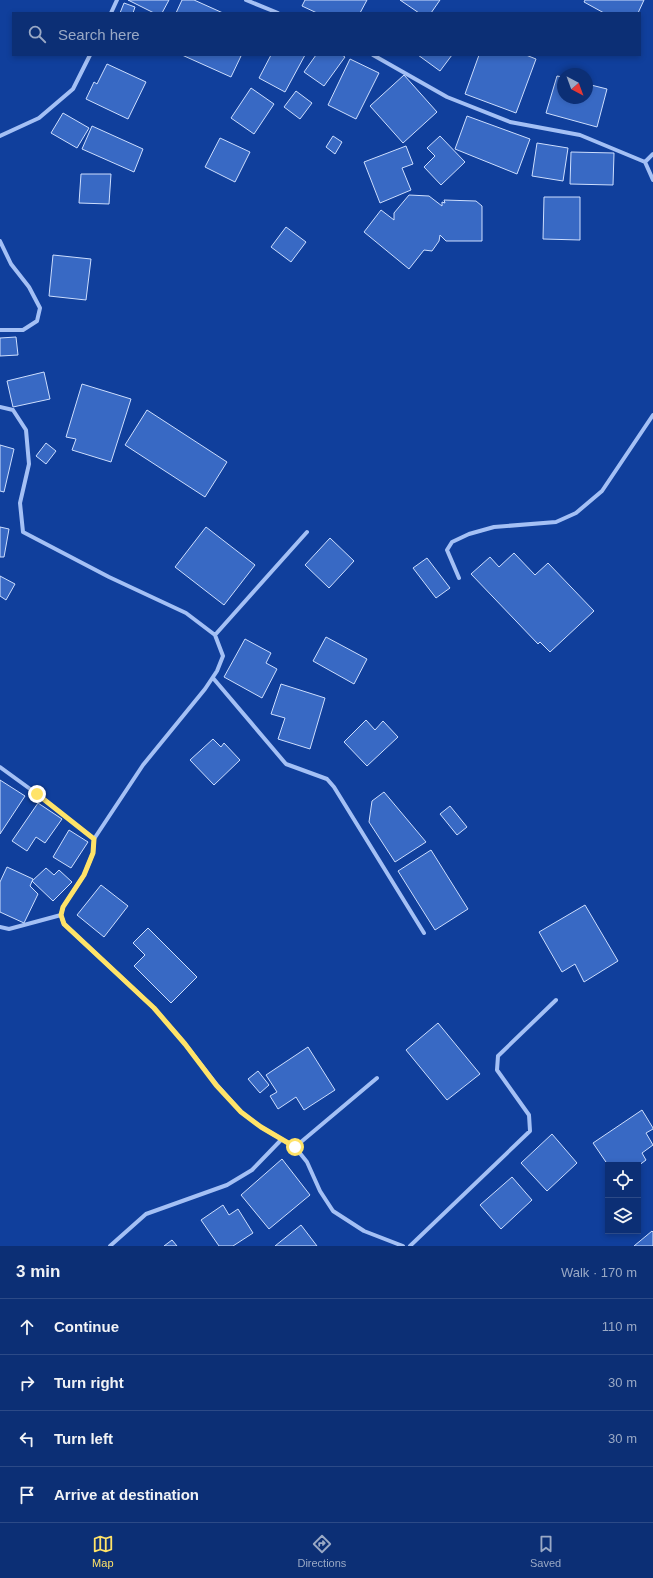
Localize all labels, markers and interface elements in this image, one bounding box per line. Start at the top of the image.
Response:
search box [12,12,641,56]
icon: search [26,23,48,45]
text: Search here [58,26,140,43]
north arrow [557,68,593,104]
route end [28,785,46,803]
route start [286,1138,304,1156]
map controls [605,1162,641,1234]
button: locate [605,1162,641,1198]
button: layers [605,1198,641,1234]
text: 3 min [16,1262,60,1281]
text: Walk · 170 m [561,1265,637,1280]
icon: ahead [16,1316,38,1338]
text: Continue [54,1318,119,1335]
text: 110 m [602,1319,637,1334]
icon: right [16,1372,38,1394]
text: Turn right [54,1374,124,1391]
text: 30 m [608,1375,637,1390]
icon: left [16,1428,38,1450]
text: Turn left [54,1430,113,1447]
text: 30 m [608,1431,637,1446]
icon: arrive [16,1484,38,1506]
text: Arrive at destination [54,1486,199,1503]
tab: Map [92,1533,114,1569]
tab: Directions [297,1533,346,1569]
tab: Saved [530,1533,561,1569]

